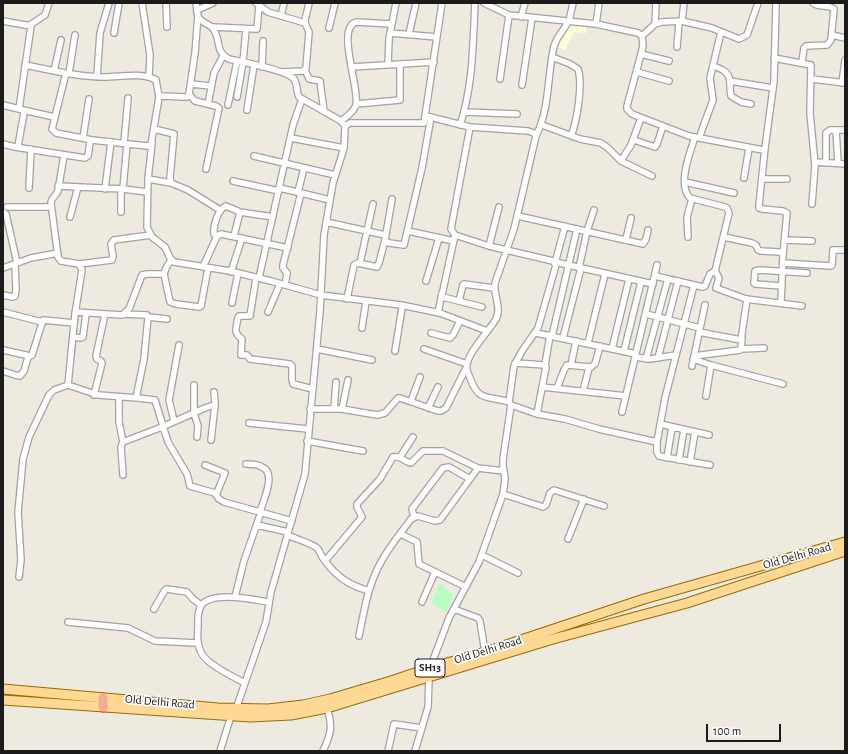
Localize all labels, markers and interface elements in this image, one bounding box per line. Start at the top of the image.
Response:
street label: Old Delhi Road [761,539,833,573]
street label: Old Delhi Road [452,633,524,667]
road number: SH13 [415,659,445,677]
street label: Old Delhi Road [124,692,196,712]
scale bar [708,716,783,742]
text: 100 m [713,725,741,737]

